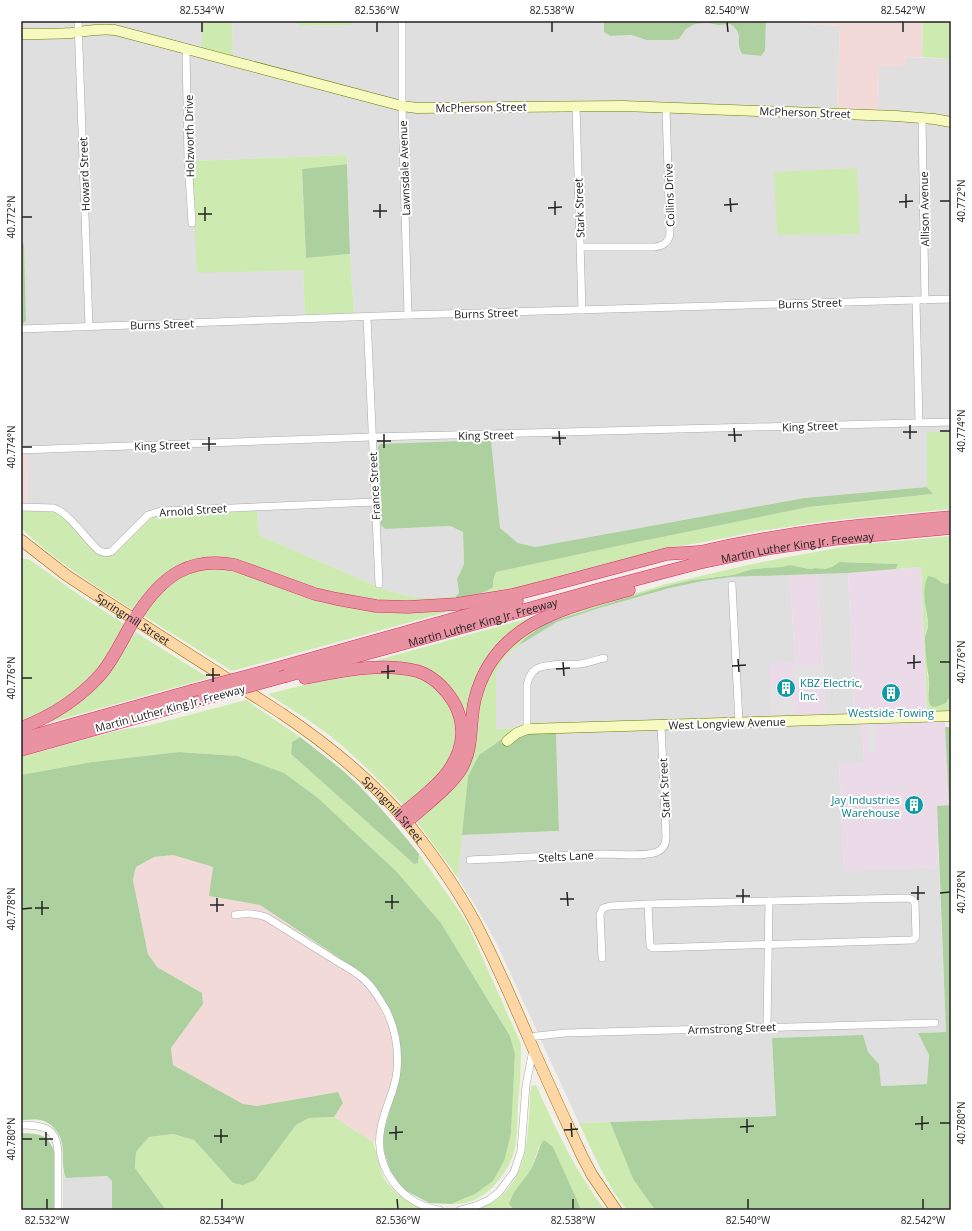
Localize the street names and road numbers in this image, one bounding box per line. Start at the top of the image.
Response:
street label: Holzworth Drive [181,95,197,177]
street label: McPherson Street [435,99,527,115]
street label: McPherson Street [759,103,851,121]
street label: Lawnsdale Avenue [395,120,413,216]
street label: Howard Street [75,137,93,211]
street label: Collins Drive [660,163,678,227]
street label: Allison Avenue [916,171,932,247]
street label: Stark Street [570,178,588,238]
street label: Burns Street [778,294,842,312]
street label: Burns Street [454,304,518,322]
street label: Burns Street [130,315,194,333]
street label: King Street [782,418,838,434]
street label: King Street [458,427,514,443]
street label: King Street [134,437,190,453]
street label: France Street [365,452,383,520]
street label: Arnold Street [159,500,227,520]
street label: Martin Luther King Jr. Freeway [719,528,875,566]
street label: Springmill Street [93,589,173,648]
street label: Martin Luther King Jr. Freeway [406,594,560,649]
street label: Martin Luther King Jr. Freeway [93,681,247,735]
street label: West Longview Avenue [668,713,786,733]
street label: Stark Street [655,758,673,818]
street label: Springmill Street [360,772,428,845]
street label: Stelts Lane [538,847,594,865]
street label: Armstrong Street [688,1019,776,1037]

